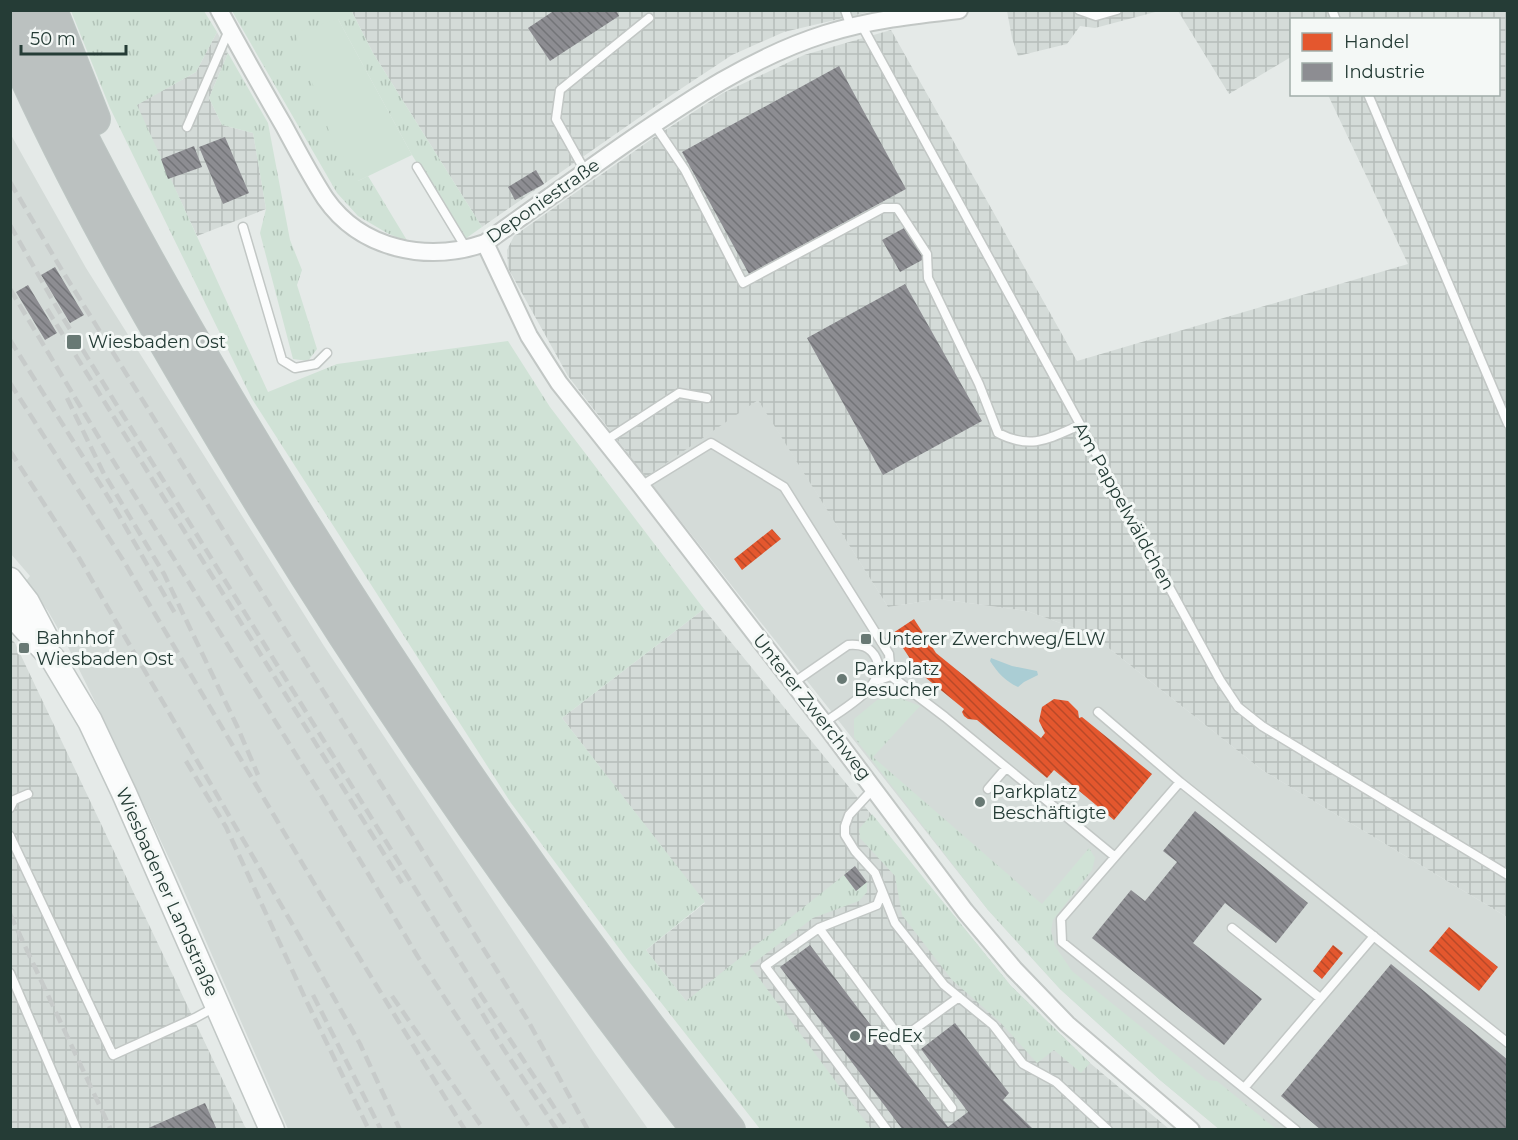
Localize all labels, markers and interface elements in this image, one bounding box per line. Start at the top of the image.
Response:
scale bar [21,18,126,56]
legend [1290,18,1500,96]
text: 50 m [30,28,76,50]
text: Handel [1344,31,1409,53]
text: Industrie [1344,61,1425,83]
street label: Deponiestraße [482,154,604,248]
place label: Wiesbaden Ost [88,331,226,353]
marker: Wiesbaden Ost [65,333,83,351]
street label: Am Pappelwäldchen [1069,418,1179,594]
place label: Bahnhof Wiesbaden Ost [36,627,174,670]
place label: Unterer Zwerchweg/ELW [878,628,1105,650]
street label: Unterer Zwerchweg [748,629,876,785]
marker: Unterer Zwerchweg/ELW [859,632,873,646]
marker: Bahnhof Wiesbaden Ost [17,641,31,655]
place label: Parkplatz Besucher [854,658,940,701]
marker: Parkplatz Besucher [835,672,849,686]
place label: Parkplatz Beschäftigte [992,781,1107,824]
street label: Wiesbadener Landstraße [111,784,223,1000]
marker: Parkplatz Beschäftigte [973,795,987,809]
place label: FedEx [867,1025,923,1047]
marker: FedEx [848,1029,862,1043]

